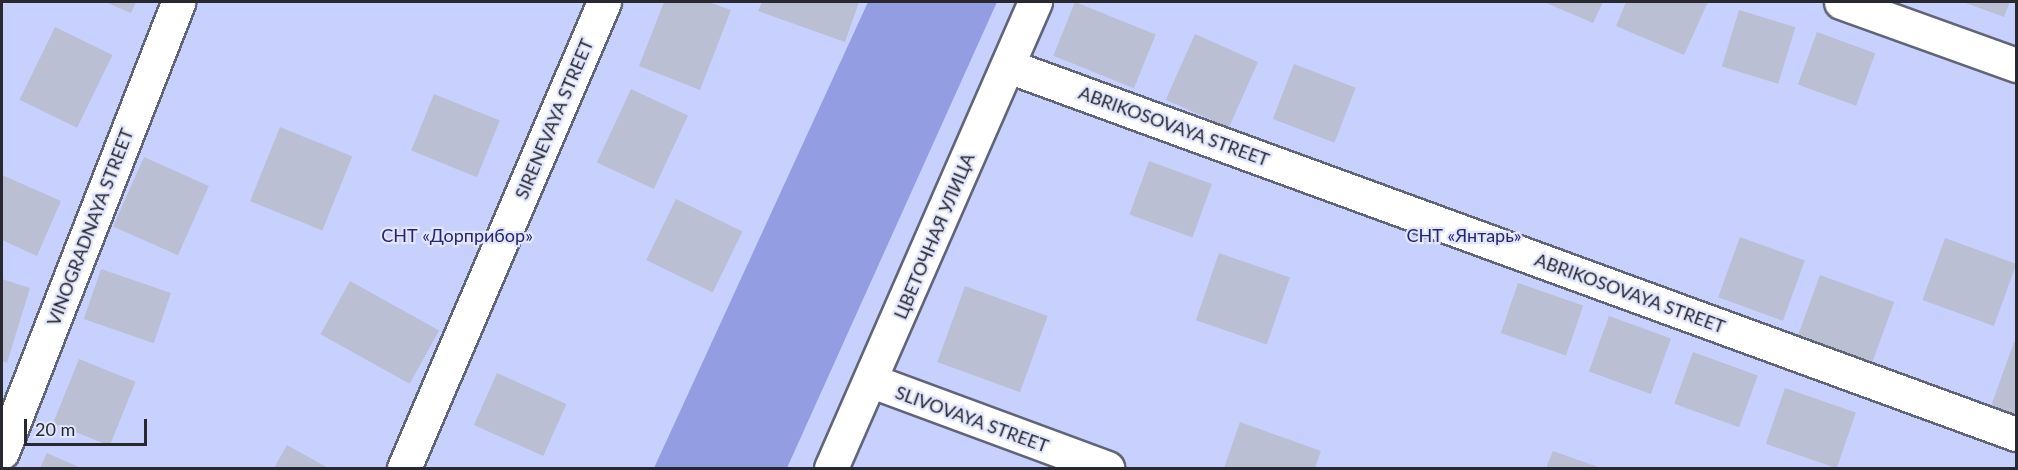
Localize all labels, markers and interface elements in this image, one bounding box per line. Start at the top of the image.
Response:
street label: SIRENEVAYA STREET [510,35,598,203]
street label: ABRIKOSOVAYA STREET [1076,81,1272,171]
street label: VINOGRADNAYA STREET [42,125,138,329]
street label: ЦВЕТОЧНАЯ УЛИЦА [889,150,979,322]
park label: СНТ «Дорприбор» [381,224,533,246]
park label: СНТ «Янтарь» [1406,224,1522,246]
street label: ABRIKOSOVAYA STREET [1532,248,1728,338]
street label: SLIVOVAYA STREET [892,381,1052,457]
scale bar [27,407,150,445]
text: 20 m [35,418,75,440]

